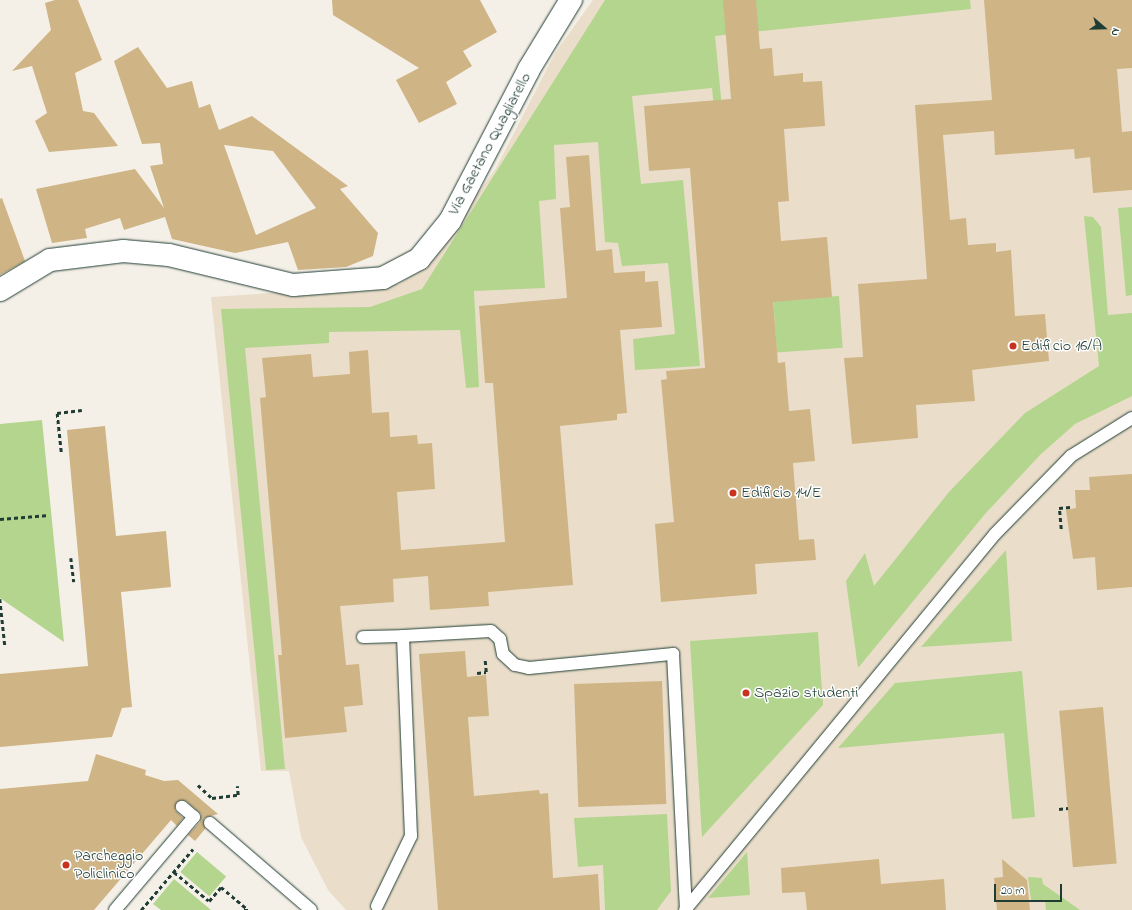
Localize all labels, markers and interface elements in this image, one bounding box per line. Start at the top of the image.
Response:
north arrow [1084,8,1124,48]
text: N [1106,26,1124,38]
street label: Via Gaetano Quagliarello [444,70,536,218]
place label: Edificio 16/A [1021,336,1102,356]
marker: Edificio 16/A [1008,341,1018,351]
place label: Edificio 14/E [741,483,822,503]
marker: Edificio 14/E [728,488,738,498]
place label: Spazio studenti [754,683,858,703]
marker: Spazio studenti [741,688,751,698]
place label: Parcheggio Policlinico [74,846,143,884]
marker: Parcheggio Policlinico [61,860,71,870]
scale bar [996,876,1064,902]
text: 20 m [1001,882,1024,900]

